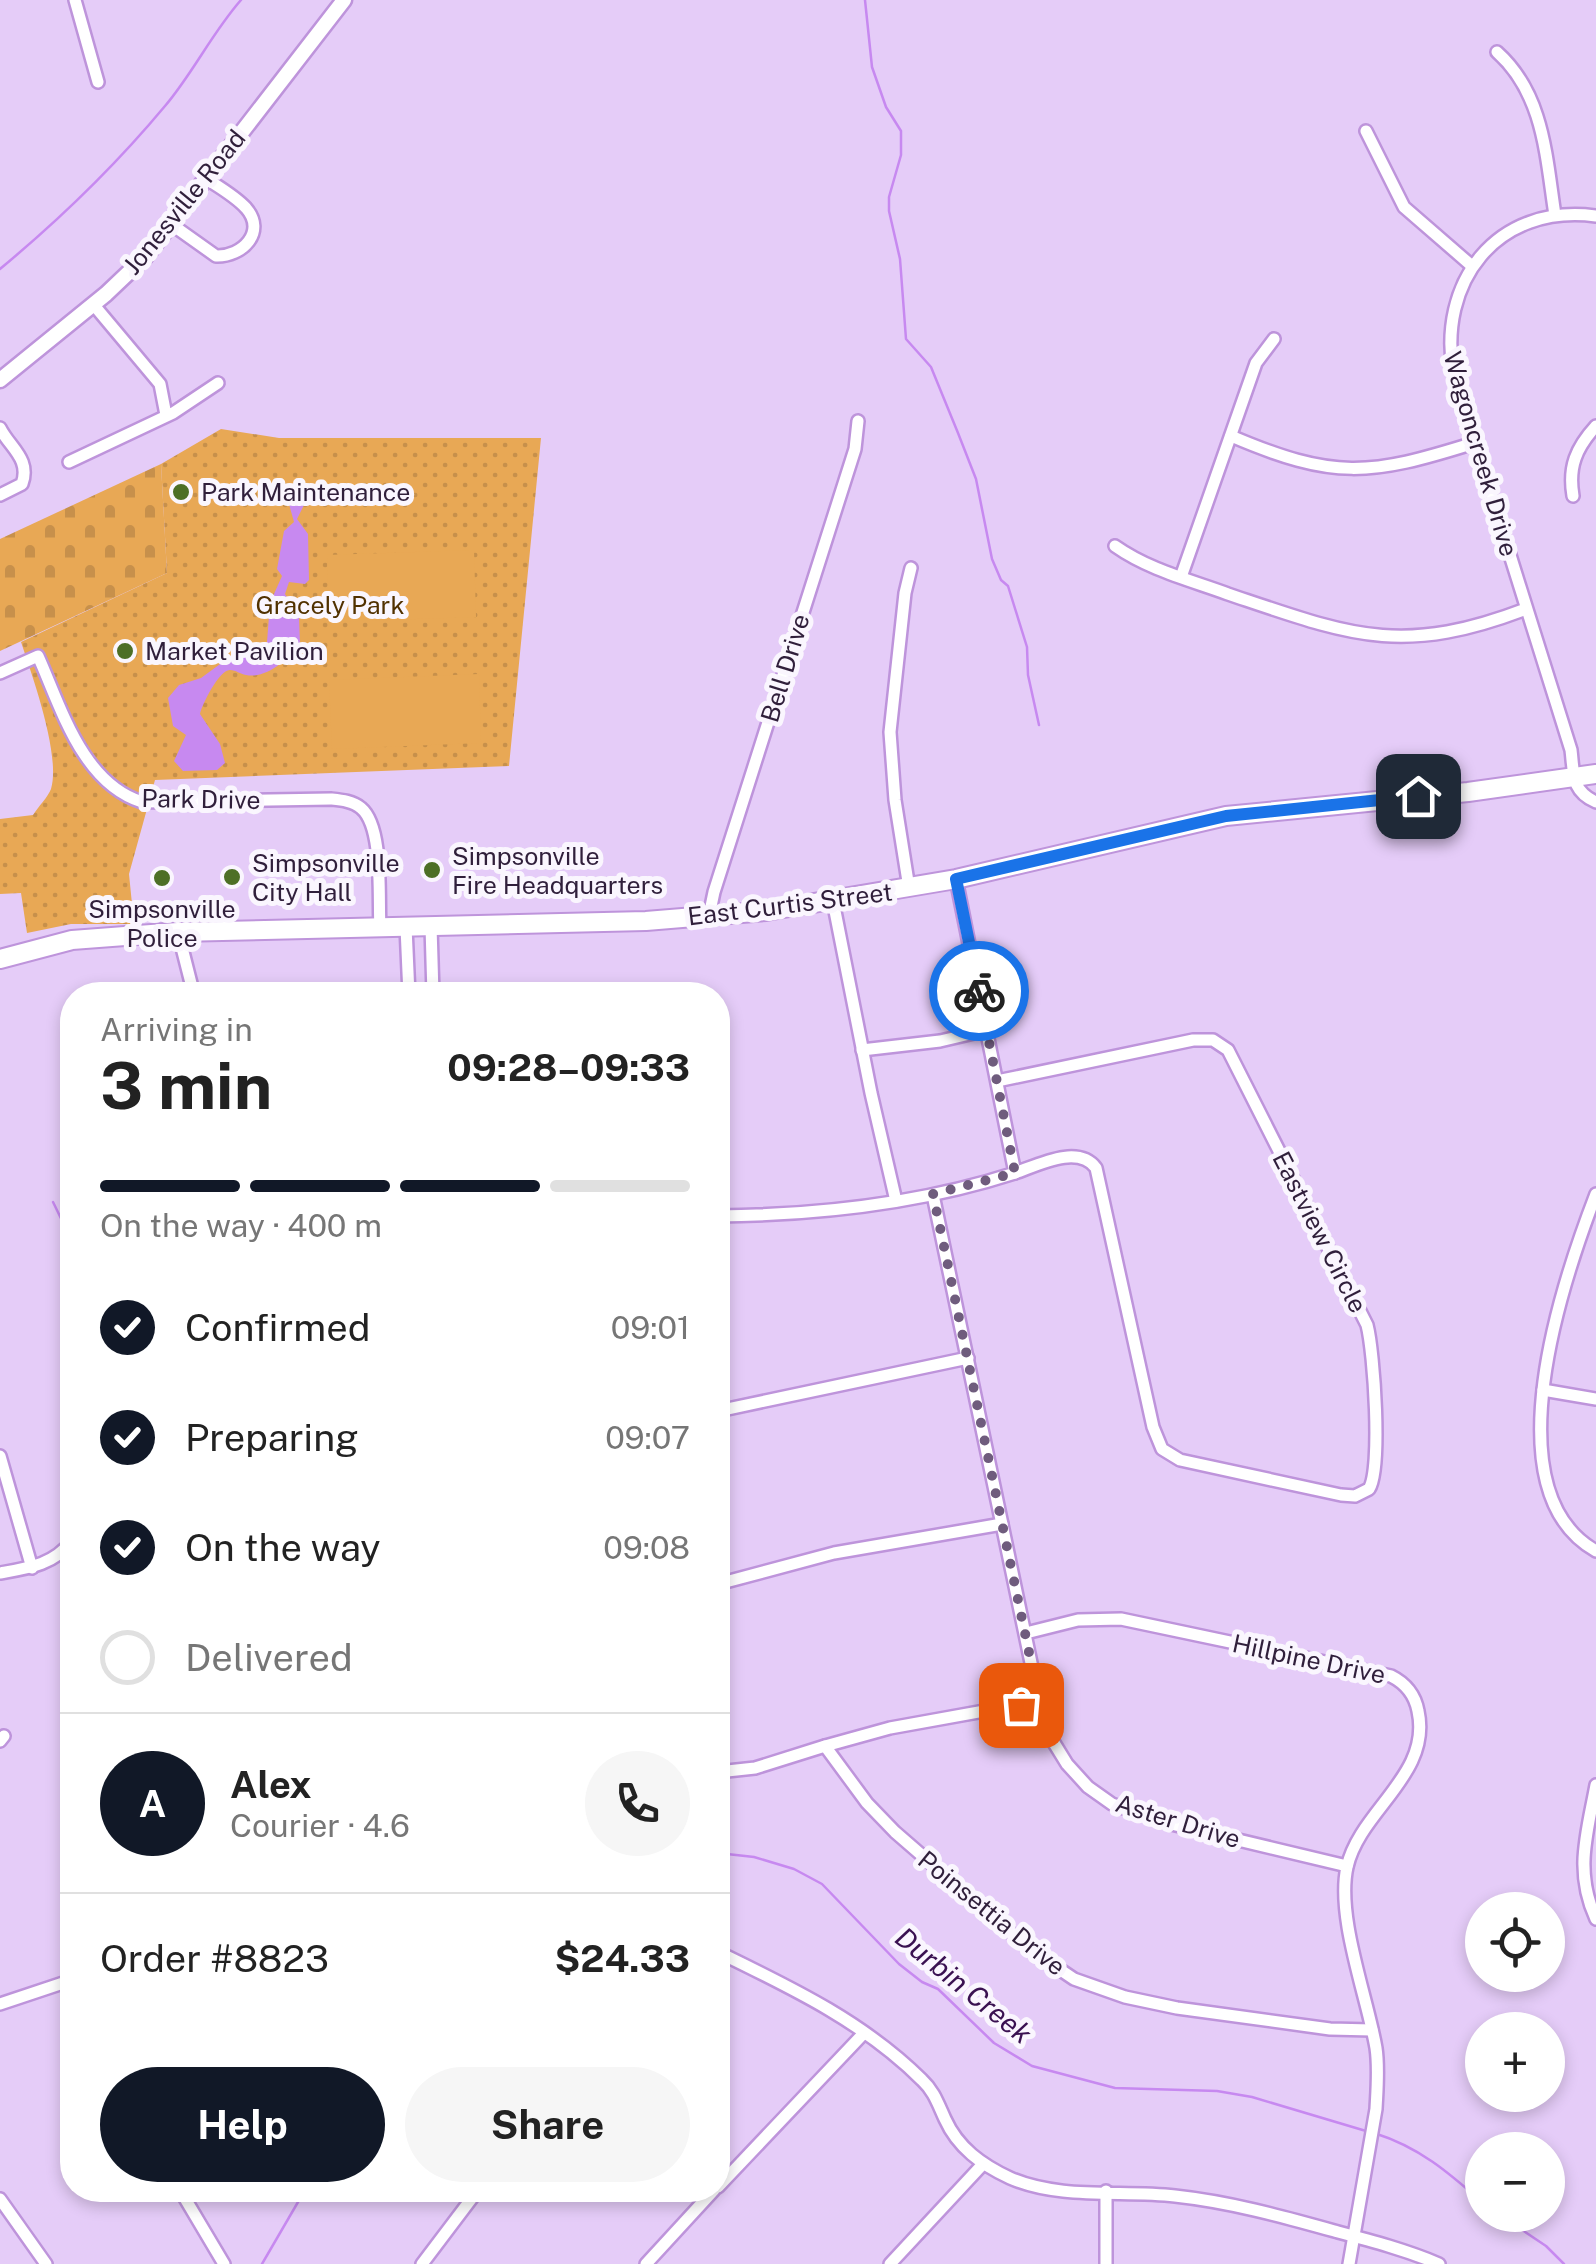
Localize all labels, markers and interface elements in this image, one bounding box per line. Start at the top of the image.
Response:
street label: Jonesville Road [117,124,251,280]
street label: Wagoncreek Drive [1437,348,1525,560]
place label: Park Maintenance [201,477,410,507]
marker: Park Maintenance [170,481,192,503]
park label: Gracely Park [256,590,404,620]
street label: Bell Drive [754,610,816,726]
place label: Market Pavilion [145,636,324,666]
marker: Market Pavilion [114,640,136,662]
pin [1376,754,1461,839]
icon: home [1391,769,1446,824]
street label: Park Drive [141,783,261,815]
place label: Simpsonville Fire Headquarters [452,841,663,900]
place label: Simpsonville City Hall [252,848,400,907]
marker: Simpsonville Fire Headquarters [421,859,443,881]
marker: Simpsonville City Hall [221,866,243,888]
marker: Simpsonville Police [151,867,173,889]
street label: East Curtis Street [686,877,894,931]
place label: Simpsonville Police [88,894,236,953]
courier [929,941,1029,1041]
icon: bike [952,964,1007,1019]
text: Arriving in [100,1011,253,1048]
text: 09:28–09:33 [447,1045,690,1090]
text: 3 min [100,1047,272,1124]
street label: Eastview Circle [1266,1146,1374,1318]
text: On the way · 400 m [100,1207,382,1244]
icon: check [100,1300,155,1355]
text: Confirmed [185,1305,370,1350]
text: 09:01 [611,1309,690,1346]
icon: check [100,1410,155,1465]
text: Preparing [185,1415,359,1460]
text: 09:07 [605,1419,690,1456]
icon: check [100,1520,155,1575]
text: On the way [185,1525,381,1570]
text: 09:08 [603,1529,690,1566]
street label: Hillpine Drive [1230,1628,1388,1690]
text: Delivered [185,1635,353,1680]
pin [979,1663,1064,1748]
icon: bag [994,1678,1049,1733]
button: phone [585,1751,690,1856]
text: Alex [230,1762,312,1807]
text: A [139,1781,166,1826]
street label: Aster Drive [1112,1788,1244,1854]
text: Courier · 4.6 [230,1807,410,1844]
street label: Poinsettia Drive [912,1844,1072,1982]
map controls [1465,1892,1565,2232]
button: locate [1465,1892,1565,1992]
water label: Durbin Creek [889,1920,1039,2050]
text: Order #8823 [100,1936,329,1981]
text: $24.33 [554,1936,690,1981]
button: + [1465,2012,1565,2112]
button: Help [100,2067,385,2182]
button: Share [405,2067,690,2182]
button: − [1465,2132,1565,2232]

